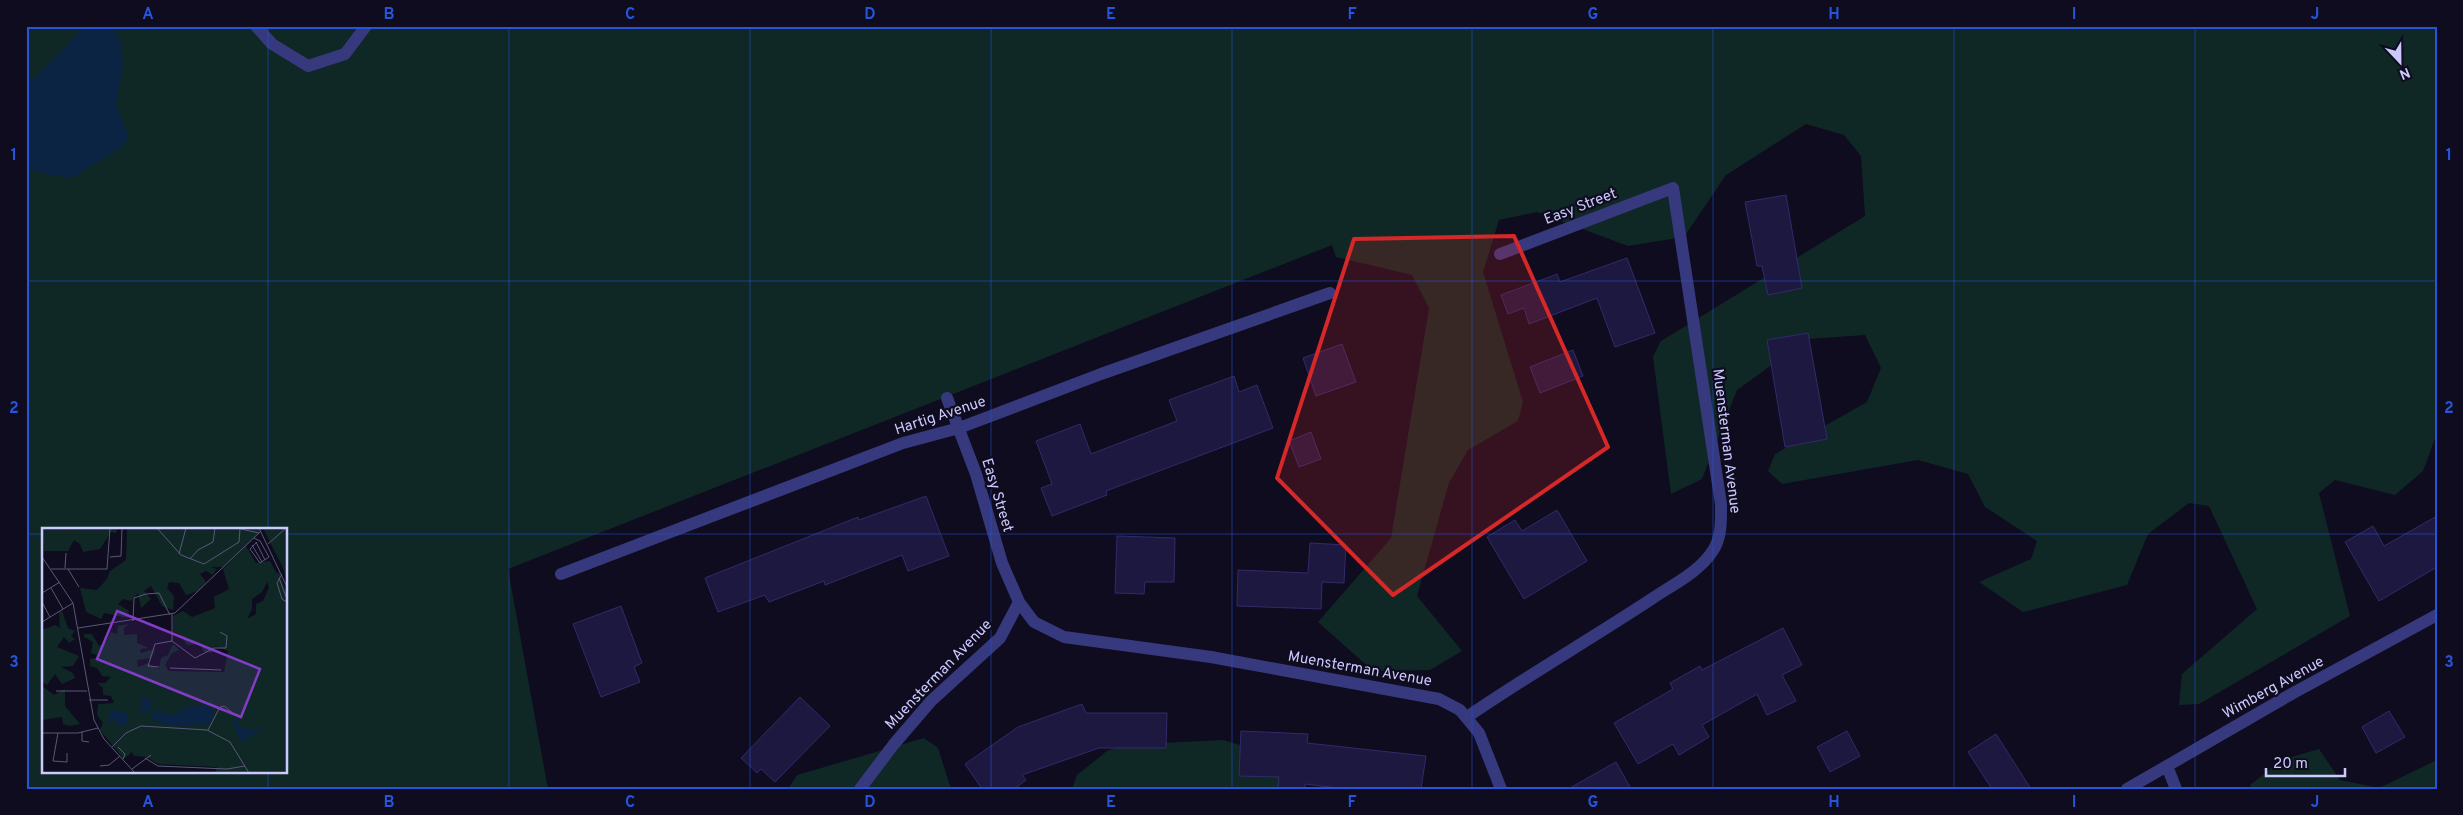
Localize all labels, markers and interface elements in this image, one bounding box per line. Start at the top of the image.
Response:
text: A [142,5,154,25]
text: B [383,5,395,25]
text: C [625,5,635,25]
text: D [864,5,876,25]
text: E [1106,5,1116,25]
text: F [1347,5,1357,25]
text: G [1588,5,1598,25]
text: H [1828,5,1840,25]
text: I [2072,5,2076,25]
text: J [2311,5,2319,25]
north arrow [2376,38,2426,88]
text: N [2396,63,2412,82]
text: 1 [11,146,17,166]
text: 1 [2446,146,2452,166]
street label: Easy Street [1542,185,1620,230]
street label: Muensterman Avenue [1707,368,1744,515]
street label: Hartig Avenue [892,393,989,440]
text: 2 [9,399,19,419]
text: 2 [2444,399,2454,419]
street label: Easy Street [976,456,1017,535]
inset map [42,528,288,772]
street label: Muensterman Avenue [882,616,997,734]
street label: Muensterman Avenue [1286,647,1433,691]
text: 3 [9,653,19,673]
street label: Wimberg Avenue [2220,653,2328,724]
text: 3 [2444,653,2454,673]
scale bar [2266,745,2344,777]
text: 20 m [2273,755,2308,774]
text: A [142,793,154,813]
text: B [383,793,395,813]
text: C [625,793,635,813]
text: D [864,793,876,813]
text: E [1106,793,1116,813]
text: F [1347,793,1357,813]
text: G [1588,793,1598,813]
text: H [1828,793,1840,813]
text: I [2072,793,2076,813]
text: J [2311,793,2319,813]

